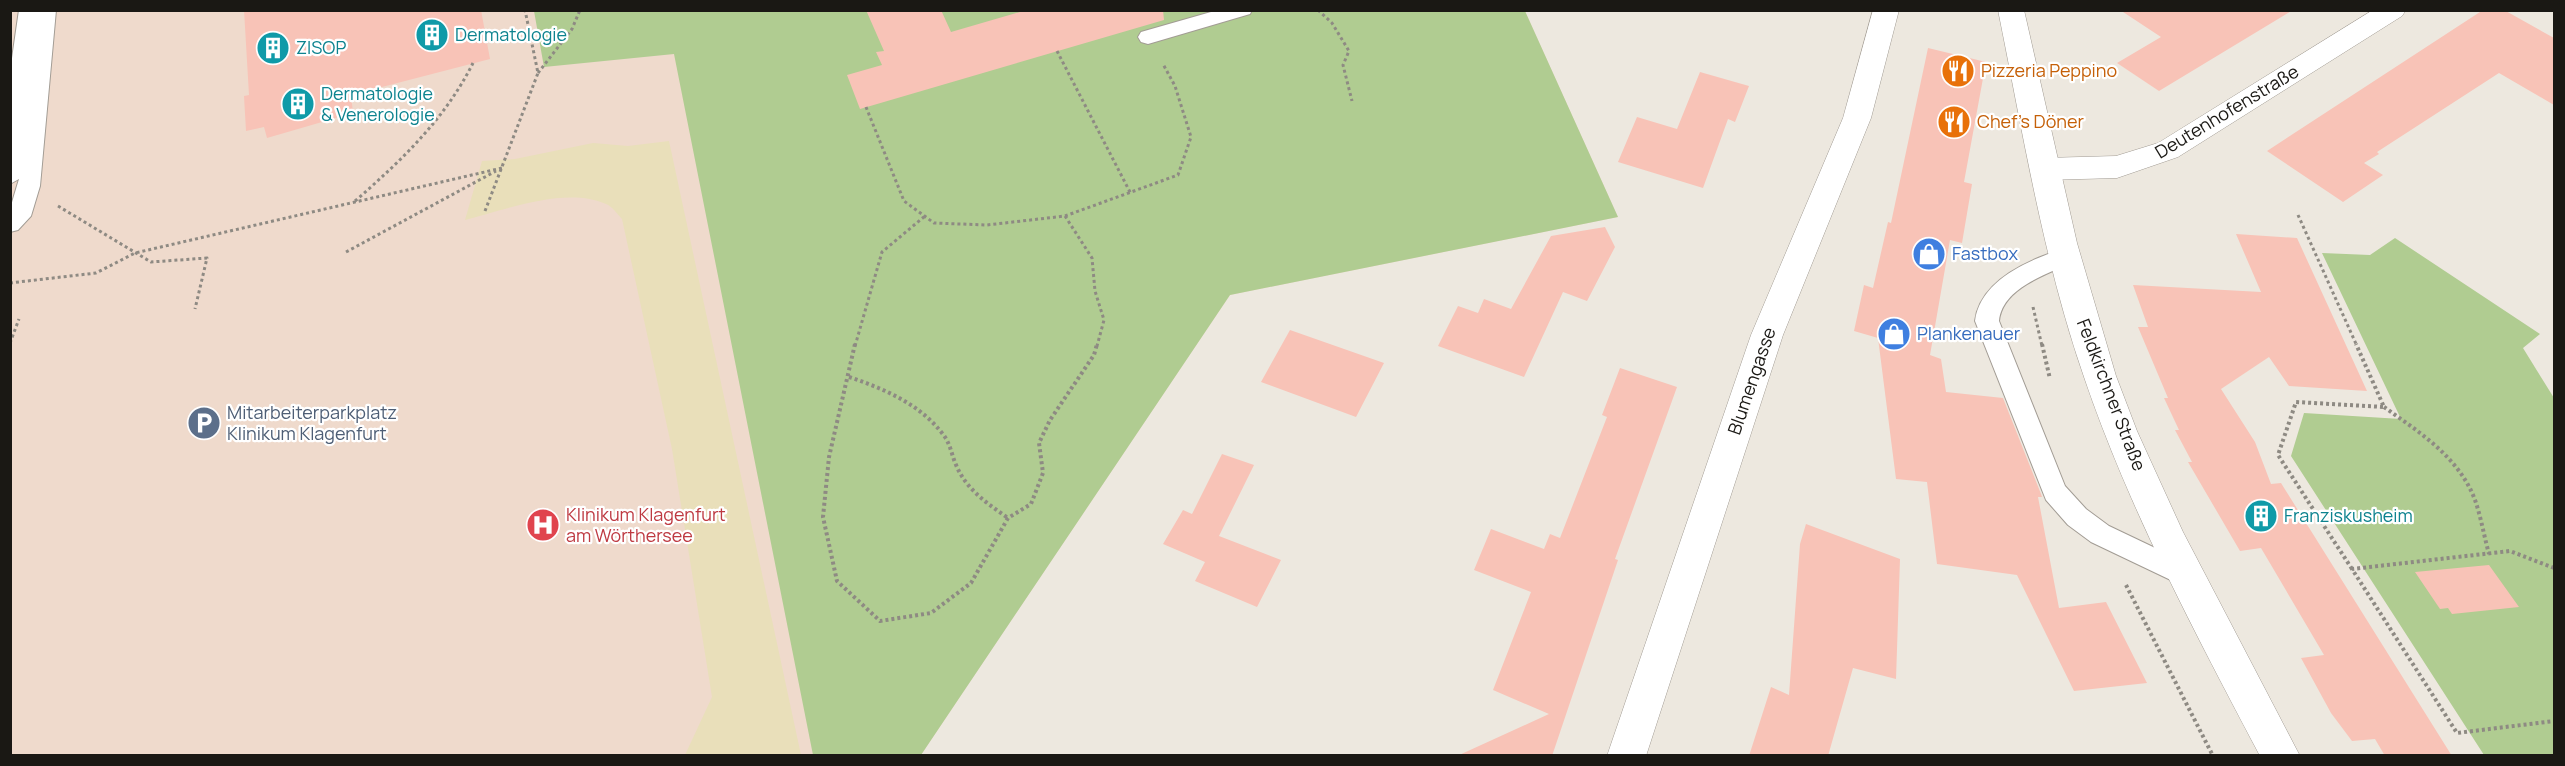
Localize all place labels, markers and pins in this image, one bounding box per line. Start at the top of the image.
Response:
building icon: Dermatologie [414,17,450,53]
place label: Dermatologie [455,22,567,46]
building icon: ZISOP [255,30,291,66]
place label: ZISOP [296,35,346,59]
restaurant icon: Pizzeria Peppino [1940,53,1976,89]
place label: Pizzeria Peppino [1981,58,2117,82]
place label: Dermatologie & Venerologie [321,81,435,126]
building icon: Dermatologie & Venerologie [280,86,316,122]
restaurant icon: Chef's Döner [1936,104,1972,140]
place label: Chef's Döner [1977,109,2084,133]
shop icon: Fastbox [1911,236,1947,272]
place label: Fastbox [1952,241,2018,265]
shop icon: Plankenauer [1876,316,1912,352]
place label: Plankenauer [1917,321,2021,345]
place label: Mitarbeiterparkplatz Klinikum Klagenfurt [227,400,397,445]
parking icon: Mitarbeiterparkplatz Klinikum Klagenfurt [186,405,222,441]
building icon: Franziskusheim [2243,498,2279,534]
place label: Klinikum Klagenfurt am Wörthersee [566,502,726,547]
place label: Franziskusheim [2284,503,2413,527]
hospital icon: Klinikum Klagenfurt am Wörthersee [525,507,561,543]

